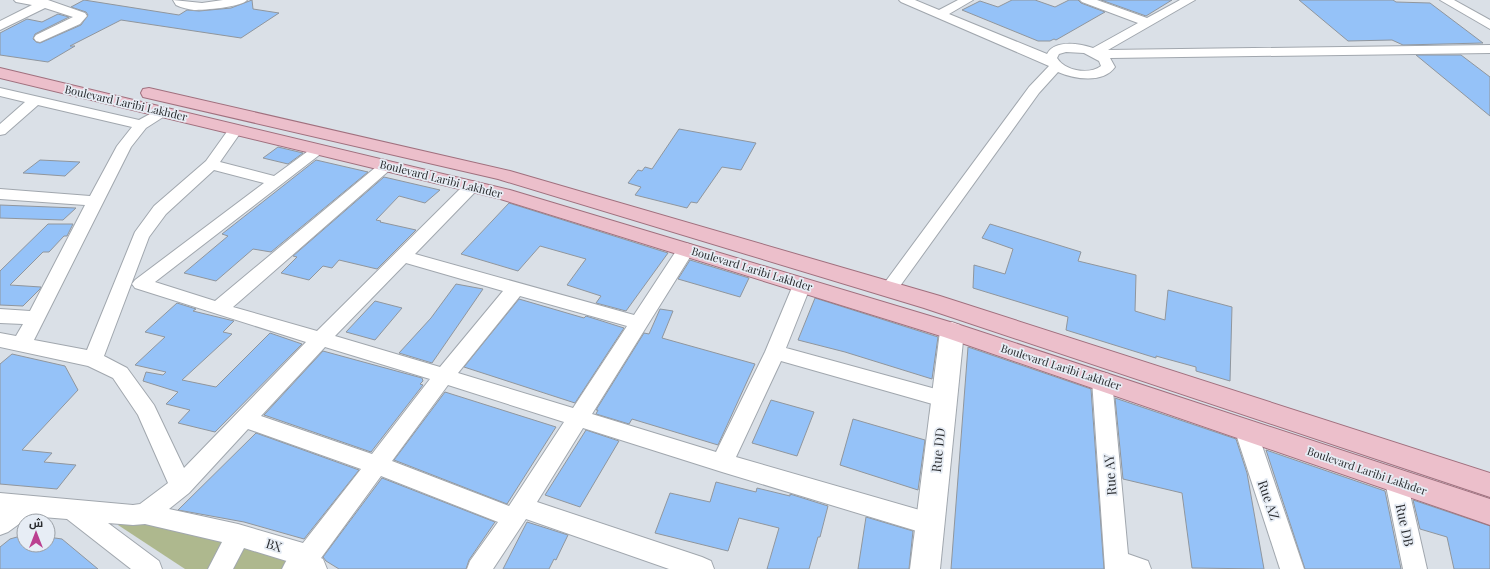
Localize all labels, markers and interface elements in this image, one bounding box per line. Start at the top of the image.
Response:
street label: Boulevard Laribi Lakhder [63,81,189,124]
street label: Boulevard Laribi Lakhder [378,156,504,201]
street label: Boulevard Laribi Lakhder [690,243,815,294]
street label: Boulevard Laribi Lakhder [999,340,1123,393]
street label: Rue DD [927,427,948,473]
street label: Boulevard Laribi Lakhder [1305,443,1429,498]
street label: Rue AY [1100,454,1119,496]
street label: Rue AZ [1255,478,1284,522]
street label: Rue DB [1393,502,1418,548]
north arrow [16,513,56,553]
text: ش [29,515,43,530]
street label: BX [264,534,285,555]

